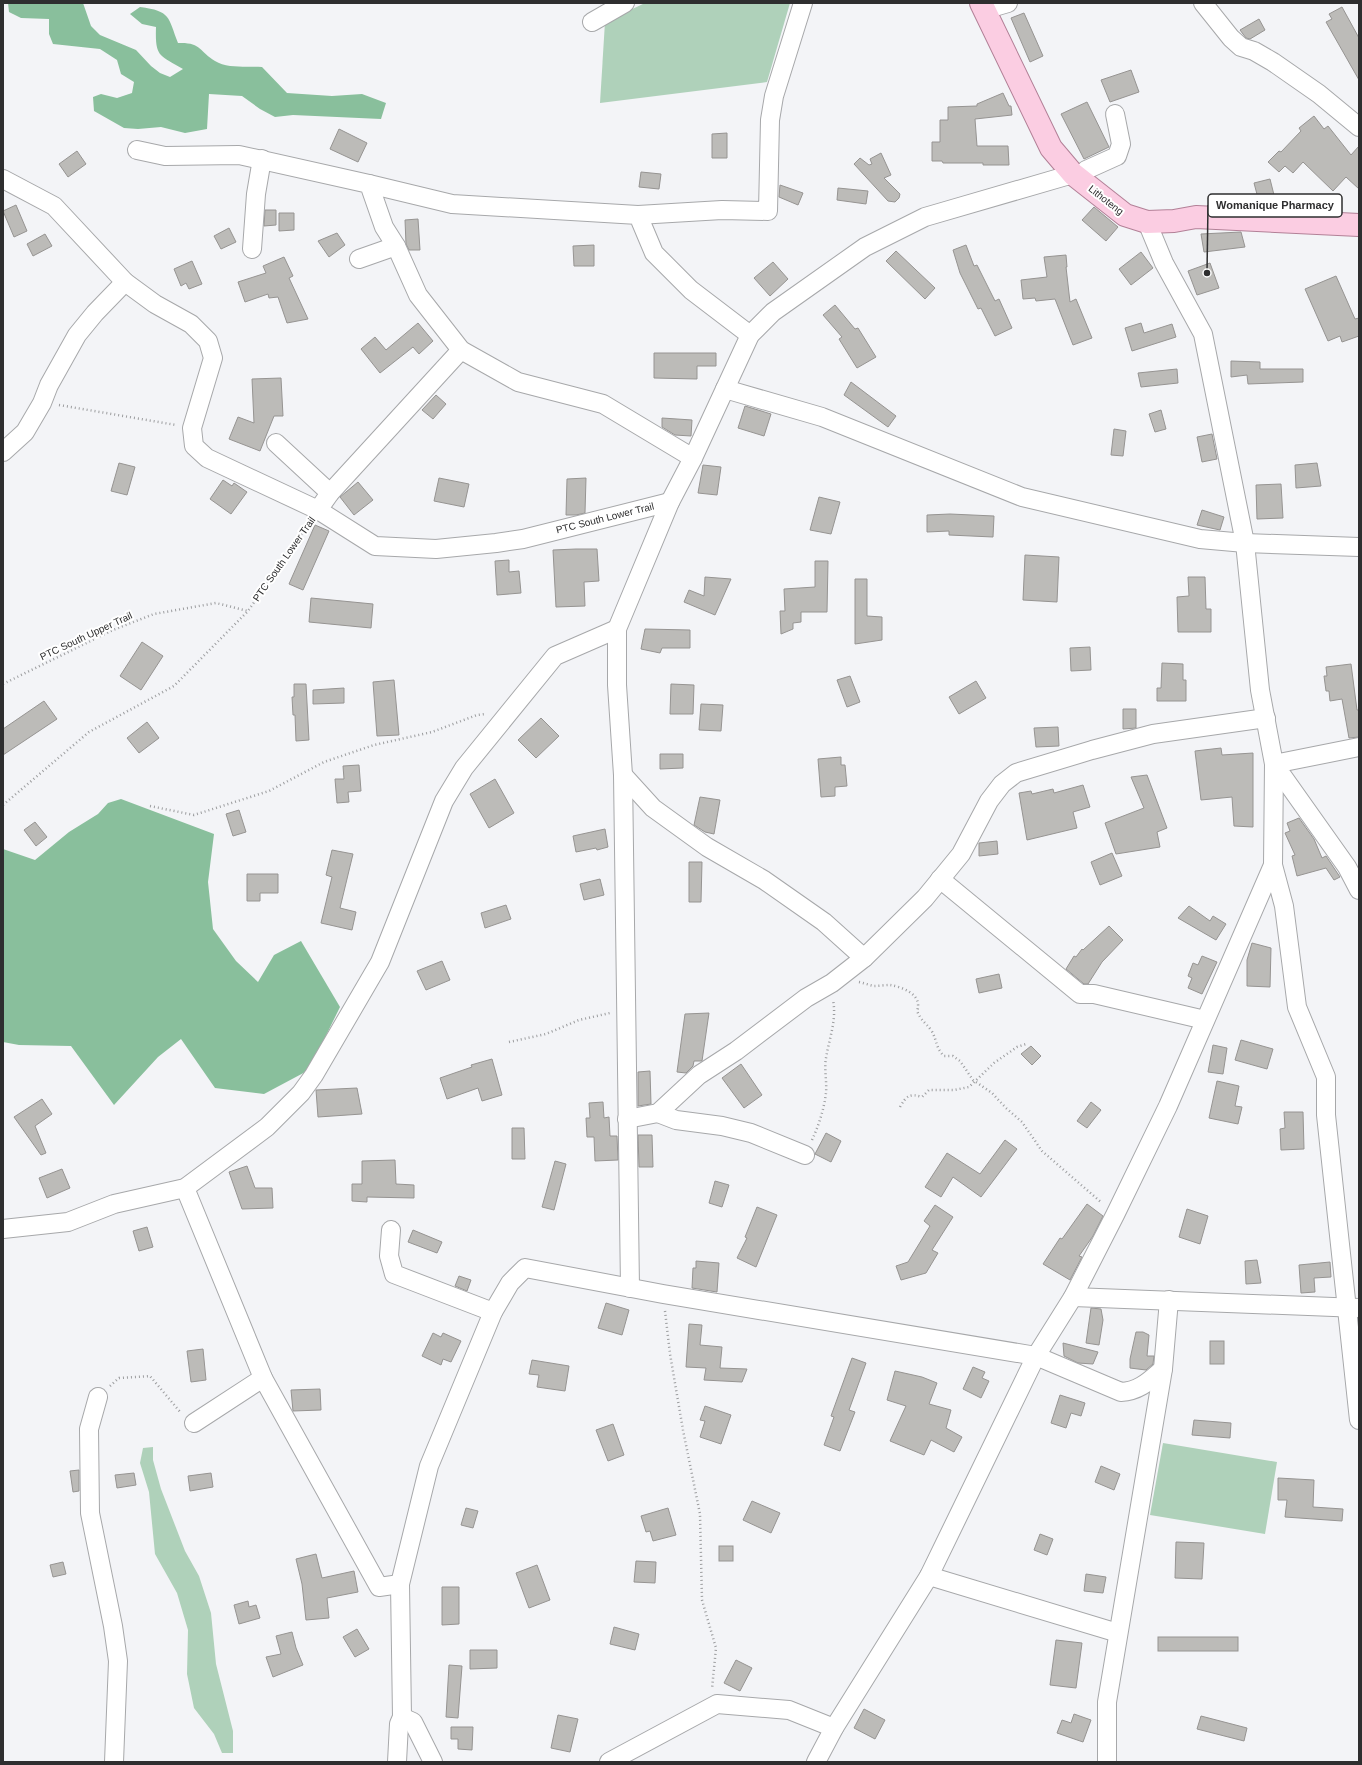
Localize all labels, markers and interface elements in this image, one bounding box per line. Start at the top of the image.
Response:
street label: Lithoteng [1086,183,1126,217]
callout: Womanique Pharmacy [1208,194,1342,217]
text: Womanique Pharmacy [1216,199,1335,211]
street label: PTC South Lower Trail [555,500,655,536]
street label: PTC South Lower Trail [251,515,317,603]
street label: PTC South Upper Trail [38,610,134,662]

